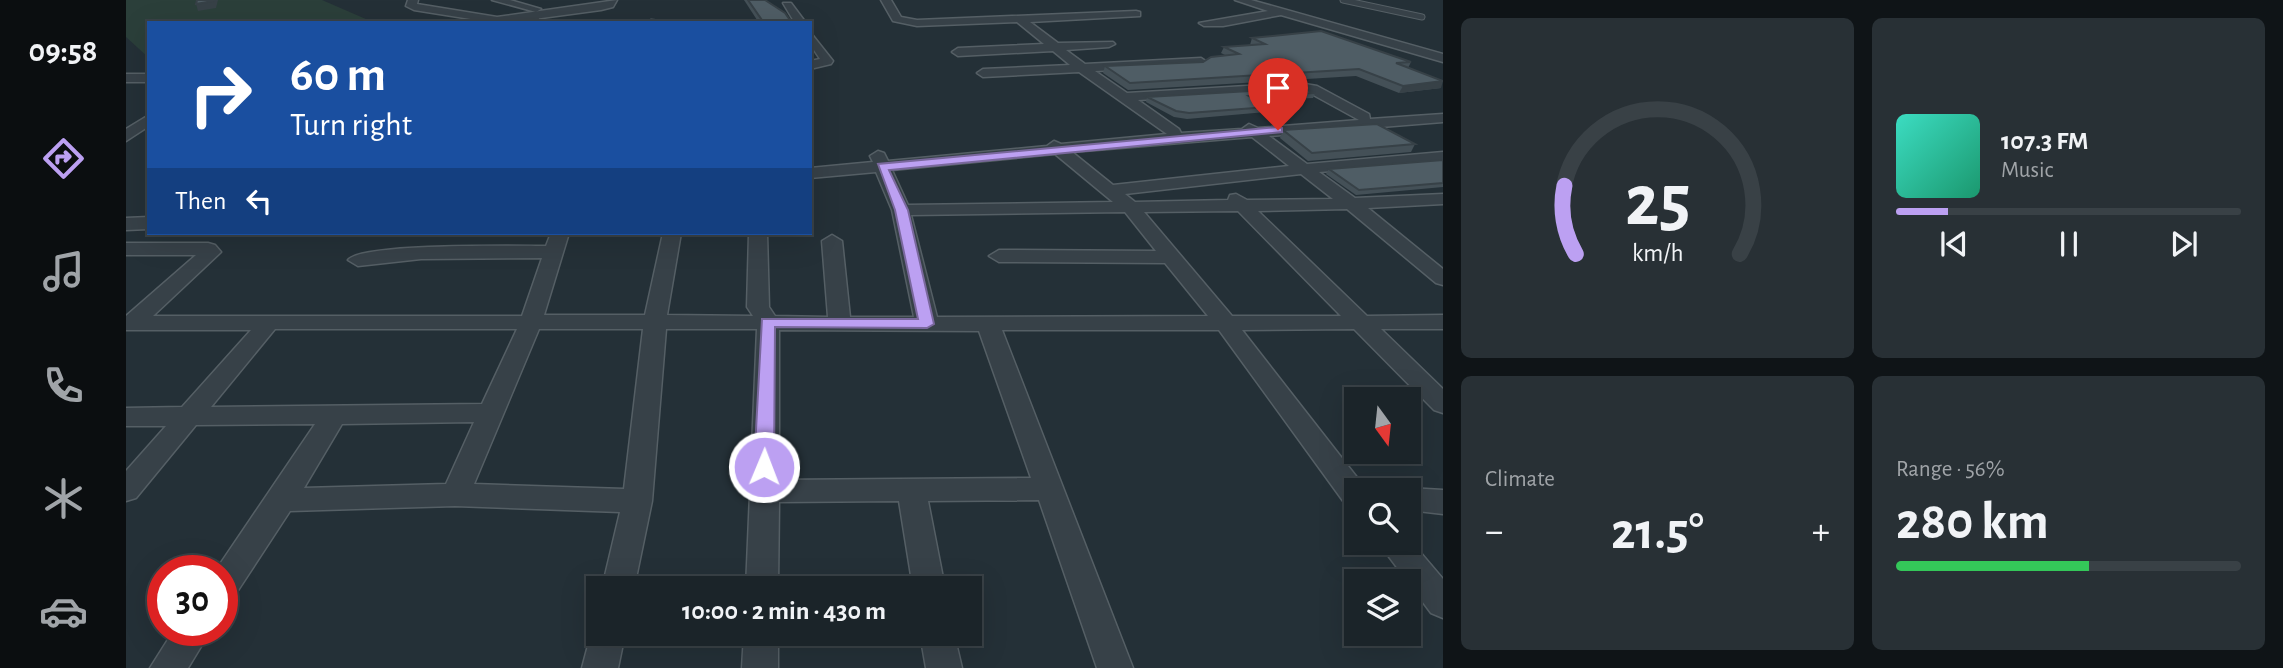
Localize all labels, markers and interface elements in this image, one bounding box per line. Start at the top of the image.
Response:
text: 09:58 [28,35,98,67]
icon: right [175,49,266,140]
text: 60 m [290,51,386,100]
pin [1248,58,1308,130]
icon: arrive [1259,69,1297,107]
text: Turn right [290,109,412,141]
text: 107.3 FM [2001,128,2089,154]
icon: directions [39,134,88,183]
text: Music [2001,159,2053,182]
text: 25 [1625,167,1690,240]
icon: left [240,182,278,220]
text: Then [175,188,226,214]
icon: previous [1935,225,1973,263]
icon: pause [2050,225,2088,263]
icon: next [2165,225,2203,263]
text: km/h [1632,241,1683,266]
icon: music [39,247,88,296]
icon: phone [39,361,88,410]
north arrow [1344,387,1421,464]
map controls [1344,387,1421,646]
position arrow [727,430,801,504]
text: Range · 56% [1896,458,2005,481]
text: Climate [1485,468,1555,491]
icon: climate [39,474,88,523]
button: search [1344,478,1421,555]
text: 280 km [1896,496,2049,548]
text: 21.5° [1611,506,1704,558]
text: − [1485,513,1503,551]
text: + [1812,513,1830,551]
speed limit sign: 30 [147,555,238,646]
button: layers [1344,569,1421,646]
icon: car [39,587,88,636]
text: 10:00 · 2 min · 430 m [682,598,886,624]

